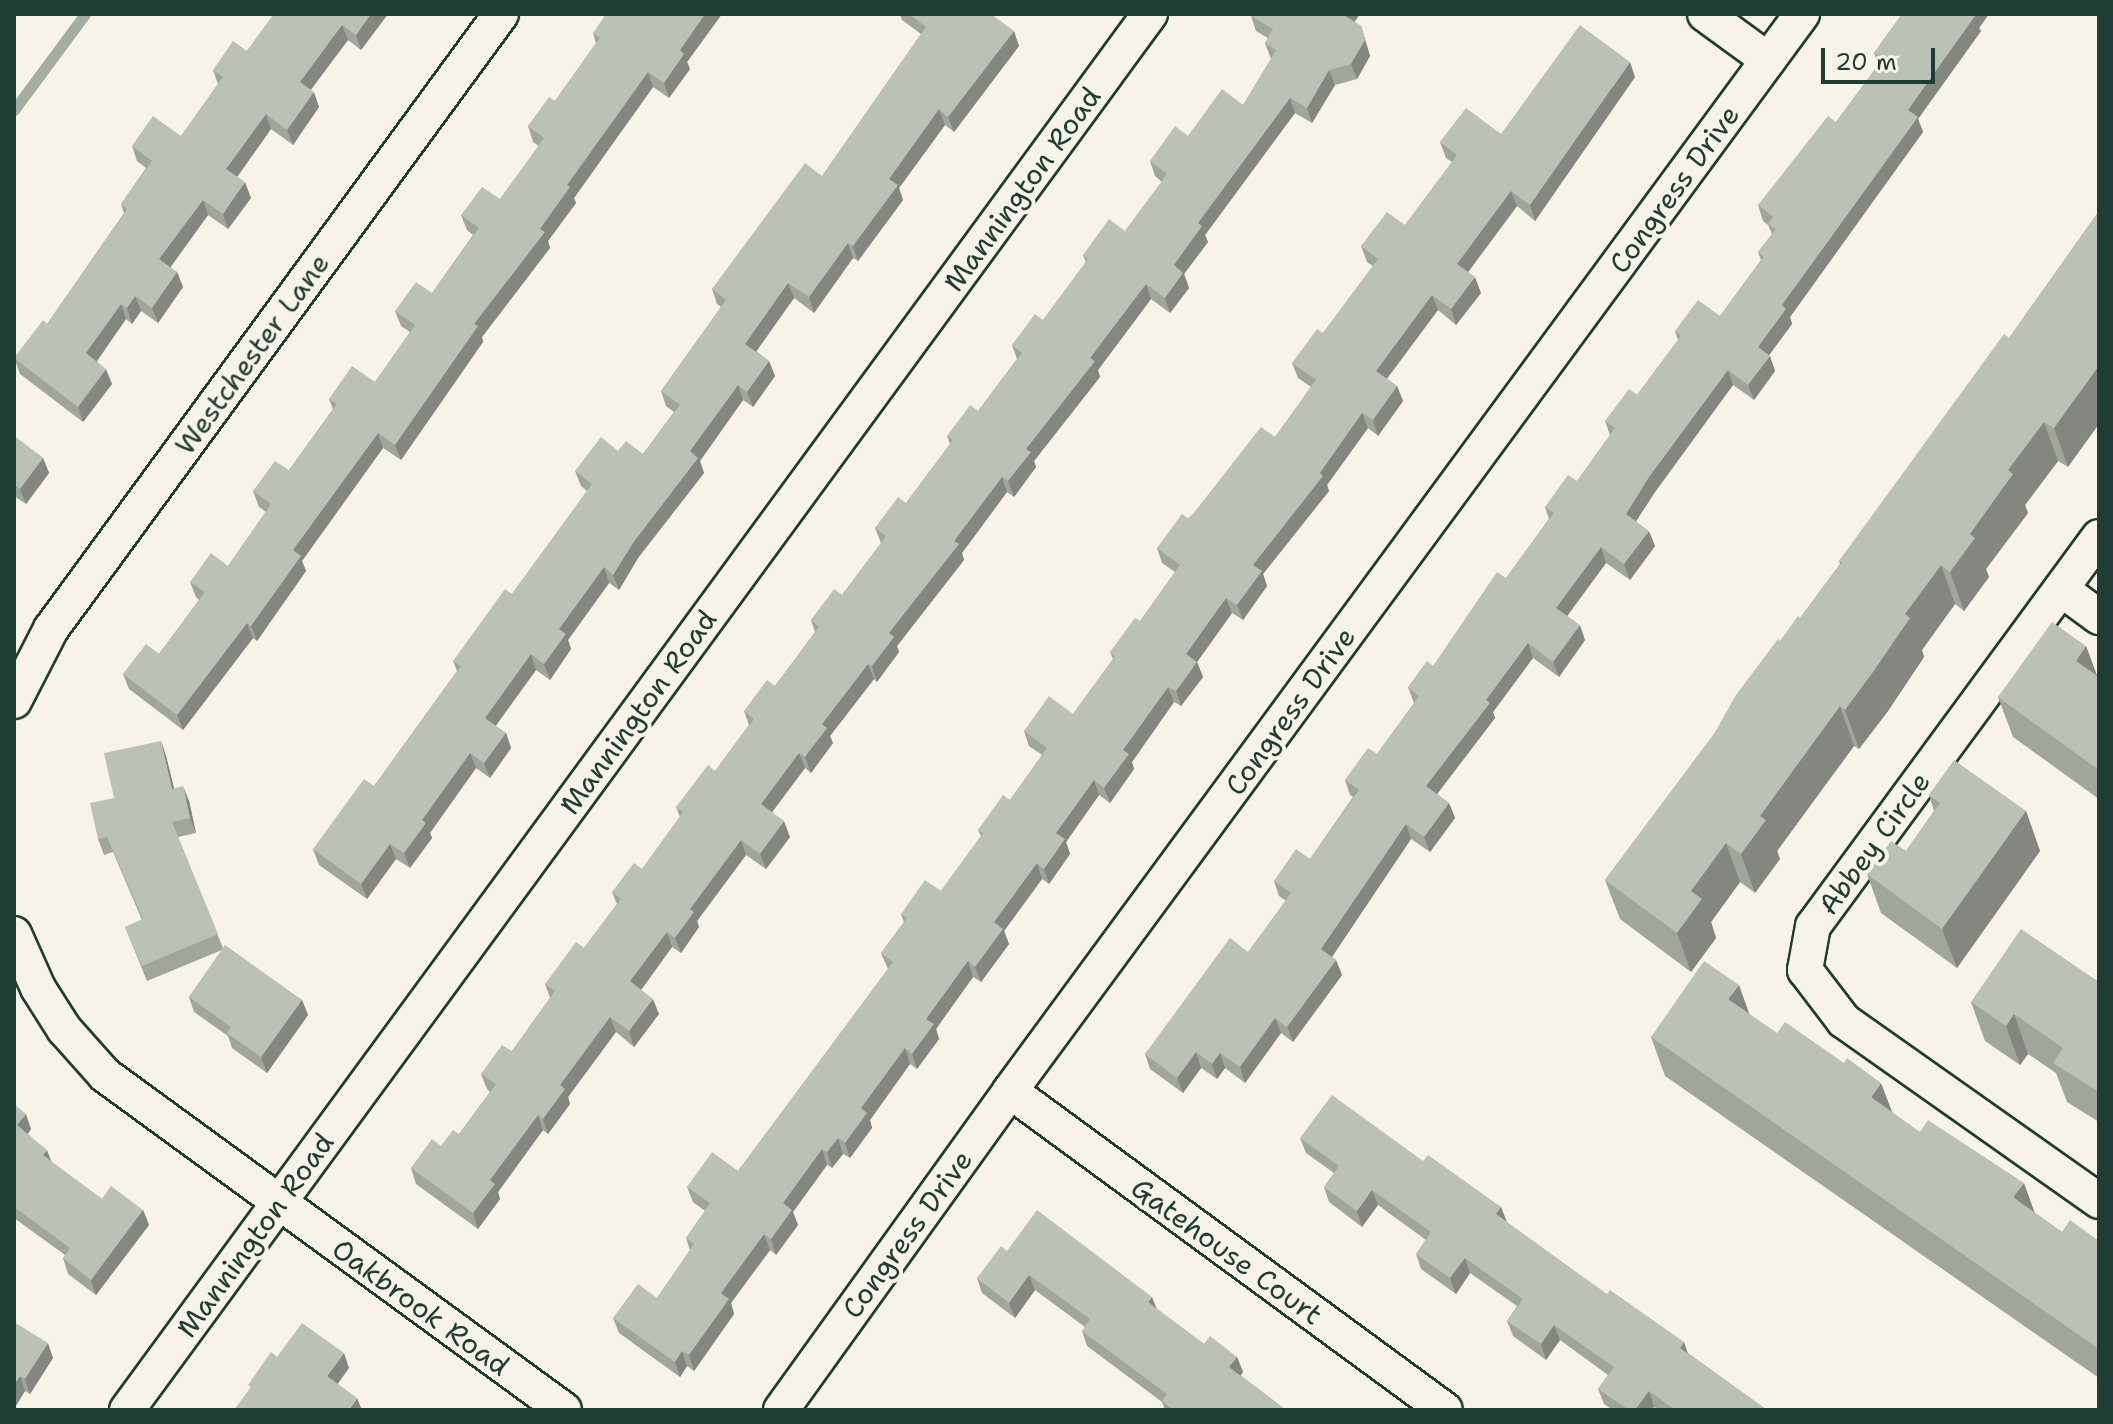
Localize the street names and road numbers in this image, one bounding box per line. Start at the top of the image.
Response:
street label: Mannington Road [936,80,1108,298]
street label: Congress Drive [1602,98,1746,280]
street label: Westchester Lane [168,247,336,461]
street label: Mannington Road [552,603,724,821]
street label: Congress Drive [1218,620,1362,802]
street label: Abbey Circle [1811,765,1937,921]
street label: Mannington Road [169,1126,341,1344]
street label: Congress Drive [835,1143,979,1325]
street label: Gatehouse Court [1125,1170,1329,1332]
street label: Oakbrook Road [326,1231,516,1383]

